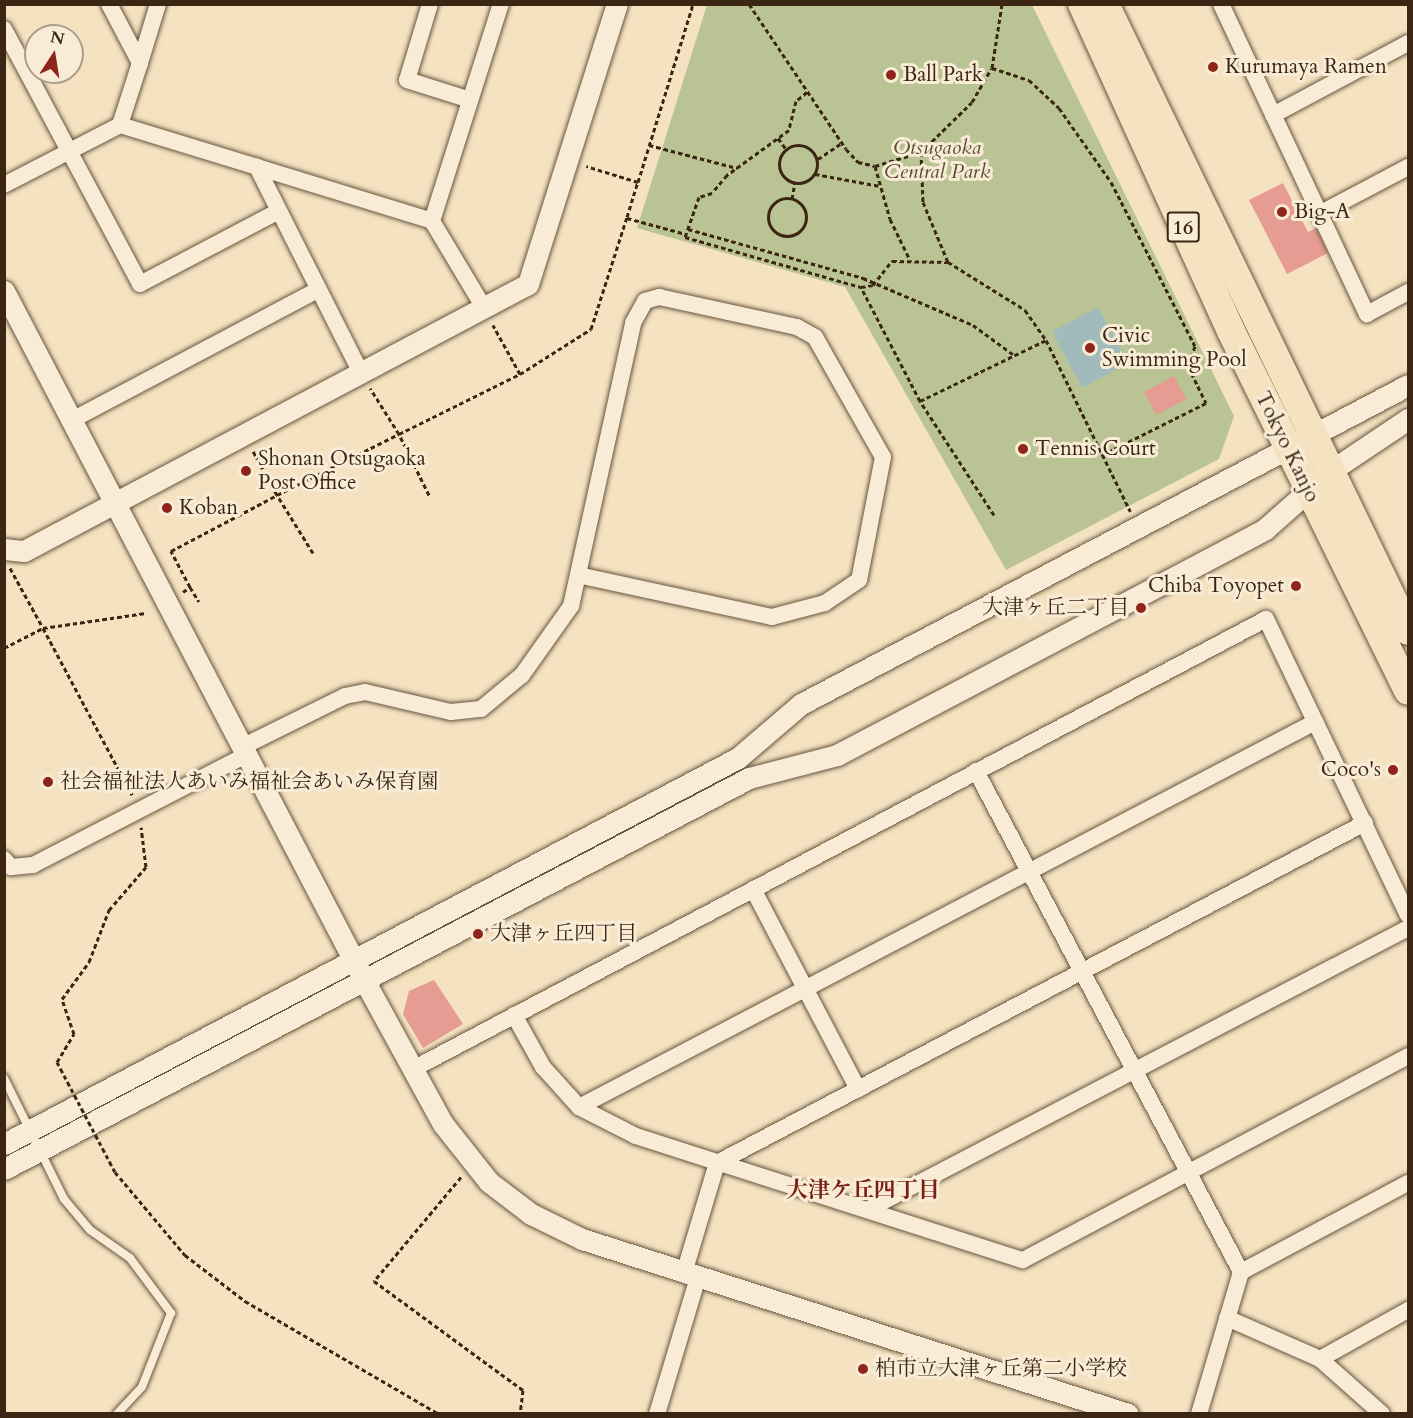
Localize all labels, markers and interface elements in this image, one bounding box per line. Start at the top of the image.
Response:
north arrow [24,24,84,84]
text: N [48,26,66,51]
place label: Kurumaya Ramen [1225,54,1387,80]
marker: Kurumaya Ramen [1206,60,1220,74]
place label: Ball Park [903,62,983,88]
marker: Ball Park [884,68,898,82]
park label: Otsugaoka Central Park [884,135,990,185]
place label: Big-A [1294,199,1350,225]
marker: Big-A [1275,205,1289,219]
road number: 16 [1166,210,1200,244]
place label: Civic Swimming Pool [1102,323,1246,373]
marker: Civic Swimming Pool [1083,341,1097,355]
street label: Tokyo Kanjo [1249,388,1325,506]
place label: Tennis Court [1035,436,1156,462]
marker: Tennis Court [1016,442,1030,456]
place label: Shonan Otsugaoka Post Office [258,446,426,496]
marker: Shonan Otsugaoka Post Office [239,464,253,478]
place label: Koban [179,495,238,521]
marker: Koban [160,501,174,515]
place label: Chiba Toyopet [1148,573,1284,599]
marker: Chiba Toyopet [1289,579,1303,593]
place label: 大津ヶ丘二丁目 [982,595,1129,621]
marker: 大津ヶ丘二丁目 [1134,601,1148,615]
place label: Coco's [1321,757,1381,783]
marker: Coco's [1386,763,1400,777]
place label: 社会福祉法人あいみ福祉会あいみ保育園 [60,769,438,795]
marker: 社会福祉法人あいみ福祉会あいみ保育園 [41,775,55,789]
place label: 大津ヶ丘四丁目 [490,921,637,947]
marker: 大津ヶ丘四丁目 [471,927,485,941]
district label: 大津ケ丘四丁目 [786,1178,940,1204]
place label: 柏市立大津ヶ丘第二小学校 [875,1356,1127,1382]
marker: 柏市立大津ヶ丘第二小学校 [856,1362,870,1376]

